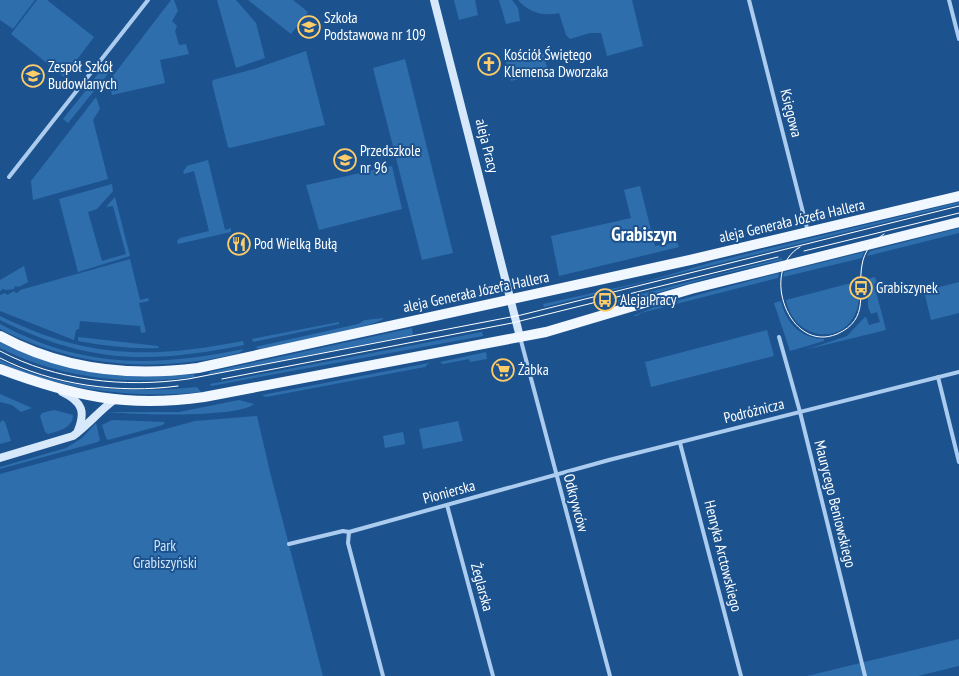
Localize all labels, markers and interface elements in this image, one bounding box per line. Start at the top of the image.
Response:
place label: Szkoła Podstawowa nr 109 [324,8,426,44]
school or university icon: Szkoła Podstawowa nr 109 [296,14,322,40]
place label: Kościół Świętego Klemensa Dworzaka [504,45,608,81]
church icon: Kościół Świętego Klemensa Dworzaka [476,51,502,77]
place label: Zespół Szkół Budowlanych [48,57,117,93]
school or university icon: Zespół Szkół Budowlanych [20,63,46,89]
street label: Księgowa [776,87,807,139]
street label: aleja Pracy [472,117,503,175]
place label: Przedszkole nr 96 [360,141,421,177]
school or university icon: Przedszkole nr 96 [332,147,358,173]
street label: aleja Generała Józefa Hallera [717,195,867,247]
district label: Grabiszyn [611,222,677,246]
restaurant icon: Pod Wielką Bułą [226,231,252,257]
place label: Pod Wielką Bułą [254,234,337,253]
street label: aleja Generała Józefa Hallera [401,267,551,316]
bus stop icon: Grabiszynek [848,275,874,301]
place label: Grabiszynek [876,278,938,297]
bus stop icon: Aleja Pracy [592,287,618,313]
place label: Aleja Pracy [620,290,677,309]
supermarket icon: Żabka [490,357,516,383]
place label: Żabka [518,360,549,379]
street label: Podróżnicza [722,394,786,427]
street label: Maurycego Beniowskiego [810,438,860,570]
street label: Odkrywców [560,472,593,534]
street label: Pionierska [421,475,477,508]
street label: Henryka Arctowskiego [700,498,747,614]
park label: Park Grabiszyński [133,536,197,572]
street label: Żeglarska [467,561,498,613]

